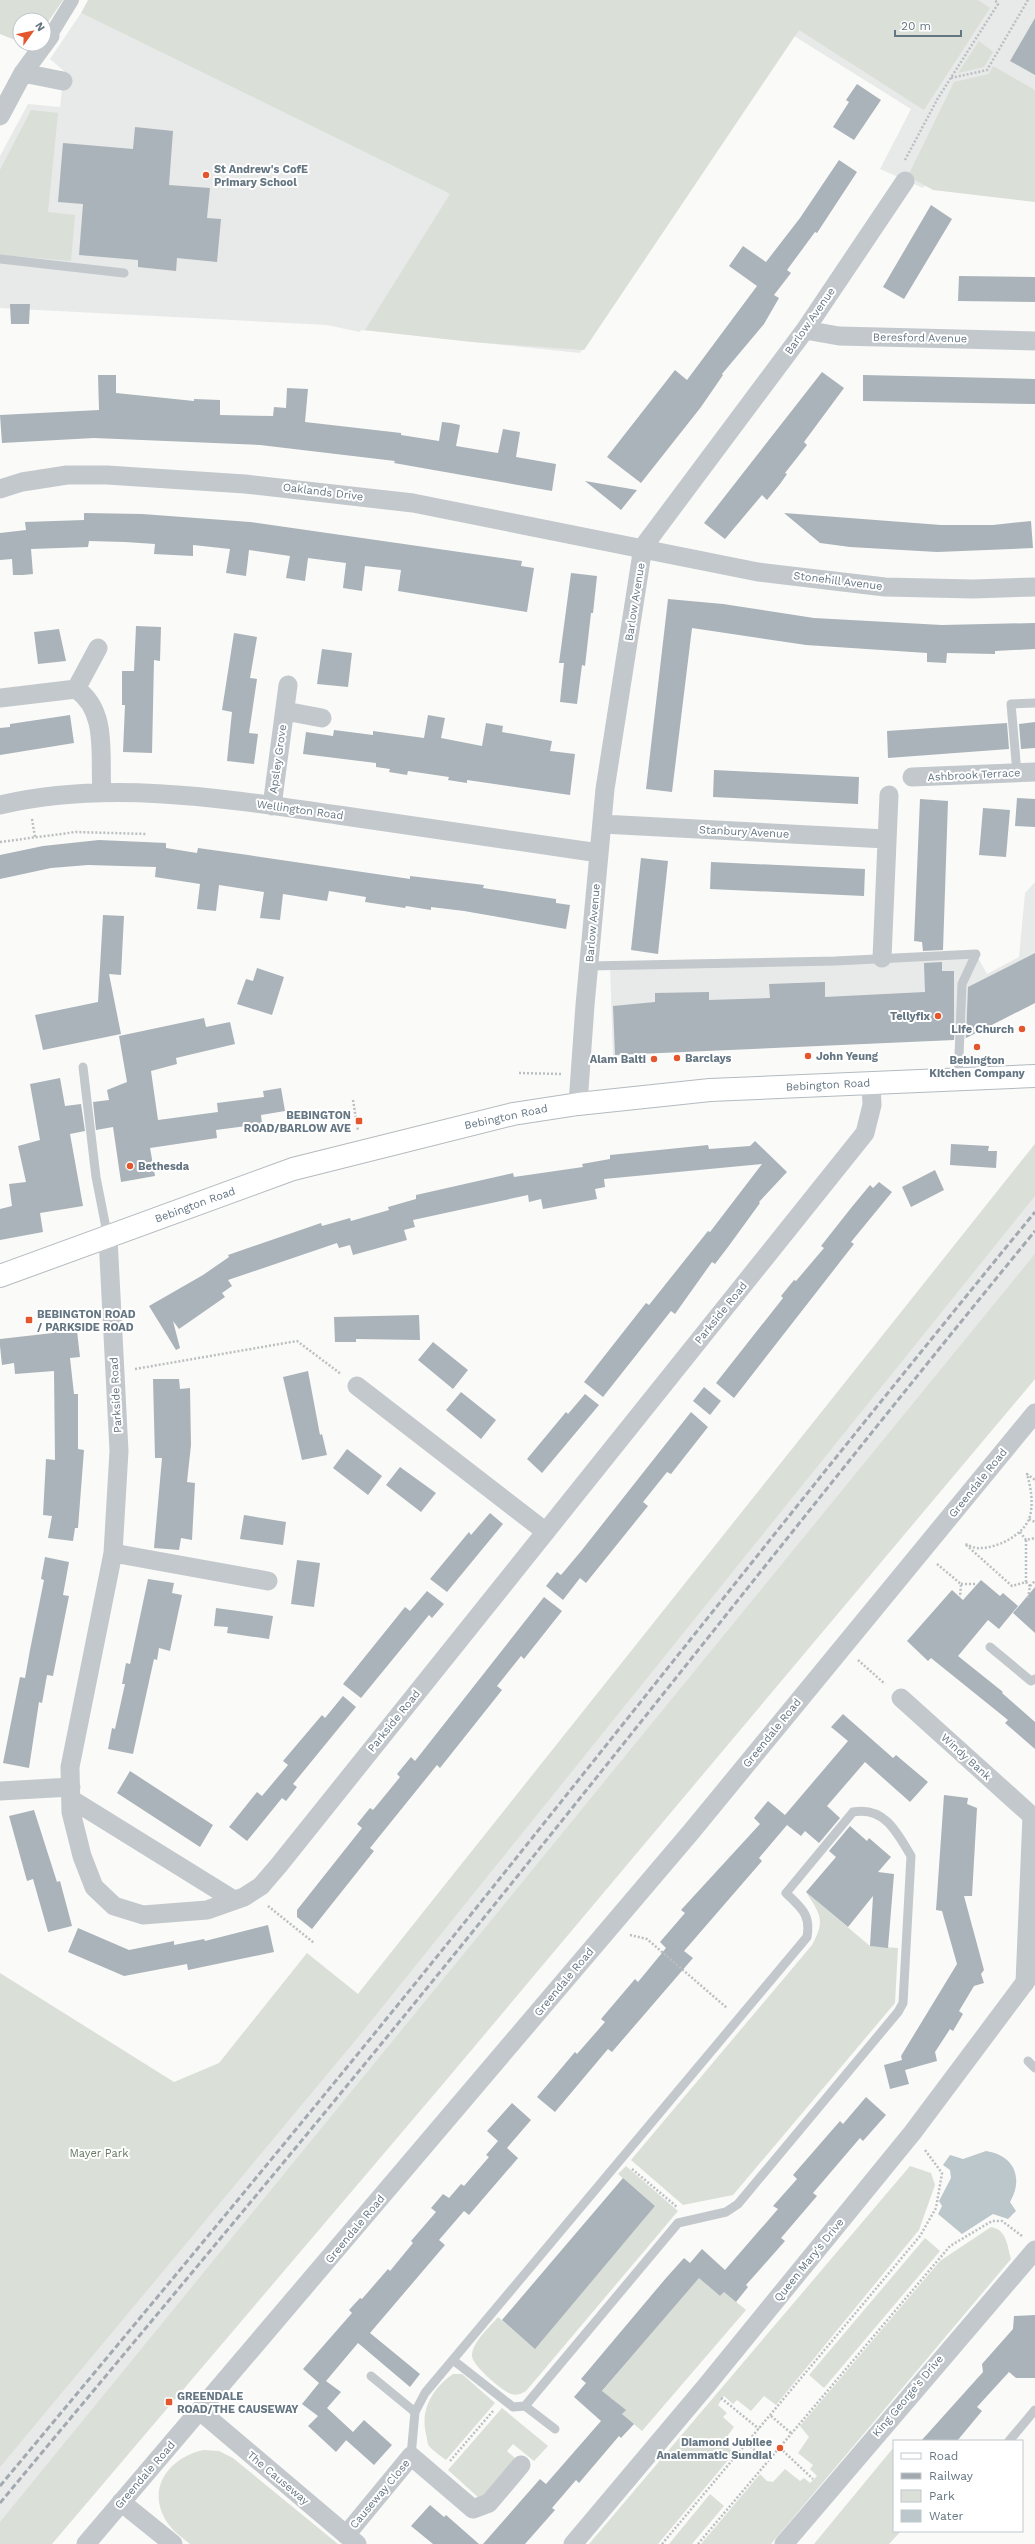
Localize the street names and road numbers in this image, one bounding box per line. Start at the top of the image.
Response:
street label: Barlow Avenue [782,285,838,357]
street label: Beresford Avenue [873,331,967,345]
street label: Oaklands Drive [282,481,364,503]
street label: Barlow Avenue [622,562,648,642]
street label: Stonehill Avenue [793,569,883,593]
street label: Apsley Grove [267,724,289,794]
street label: Ashbrook Terrace [927,766,1021,784]
street label: Wellington Road [256,797,344,823]
street label: Stanbury Avenue [698,823,790,841]
street label: Barlow Avenue [583,883,603,963]
street label: Bebington Road [785,1076,871,1094]
street label: Bebington Road [463,1102,549,1132]
street label: Bebington Road [153,1184,237,1226]
street label: Parkside Road [692,1279,750,1347]
street label: Parkside Road [108,1357,124,1433]
street label: Greendale Road [946,1446,1010,1520]
street label: Parkside Road [365,1687,423,1755]
street label: Greendale Road [740,1696,804,1770]
street label: Windy Bank [938,1731,994,1783]
street label: Greendale Road [532,1945,596,2019]
street label: Greendale Road [323,2192,387,2266]
street label: Queen Mary's Drive [771,2216,847,2304]
street label: King George's Drive [870,2352,946,2440]
street label: Greendale Road [112,2439,178,2511]
street label: The Causeway [244,2448,312,2508]
street label: Causeway Close [347,2457,413,2531]

